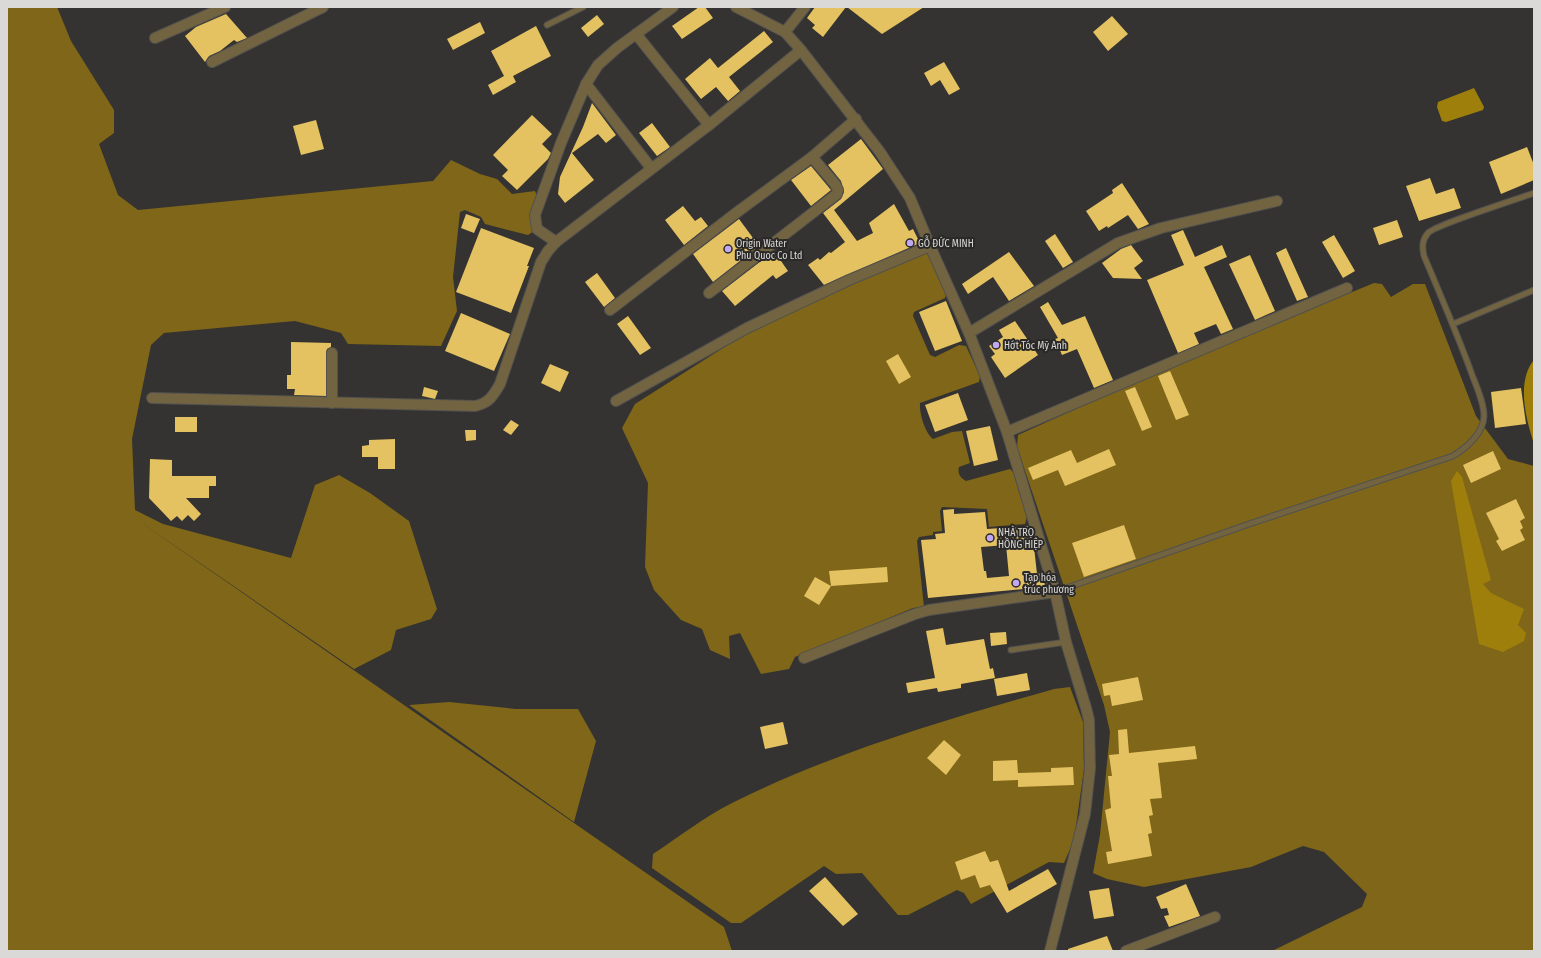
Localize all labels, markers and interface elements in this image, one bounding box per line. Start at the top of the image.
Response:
place label: GỖ ĐỨC MINH [918,235,974,250]
place label: Origin Water Phu Quoc Co Ltd [736,238,802,262]
marker: GỖ ĐỨC MINH [905,238,915,248]
marker: Origin Water Phu Quoc Co Ltd [723,244,733,254]
marker: Hớt Tóc Mỹ Anh [991,340,1001,350]
place label: Hớt Tóc Mỹ Anh [1004,340,1067,352]
place label: NHÀ TRỌ HỒNG HIỆP [998,525,1043,551]
marker: NHÀ TRỌ HỒNG HIỆP [985,533,995,543]
place label: Tạp hóa trúc phương [1024,572,1074,596]
marker: Tạp hóa trúc phương [1011,578,1021,588]

